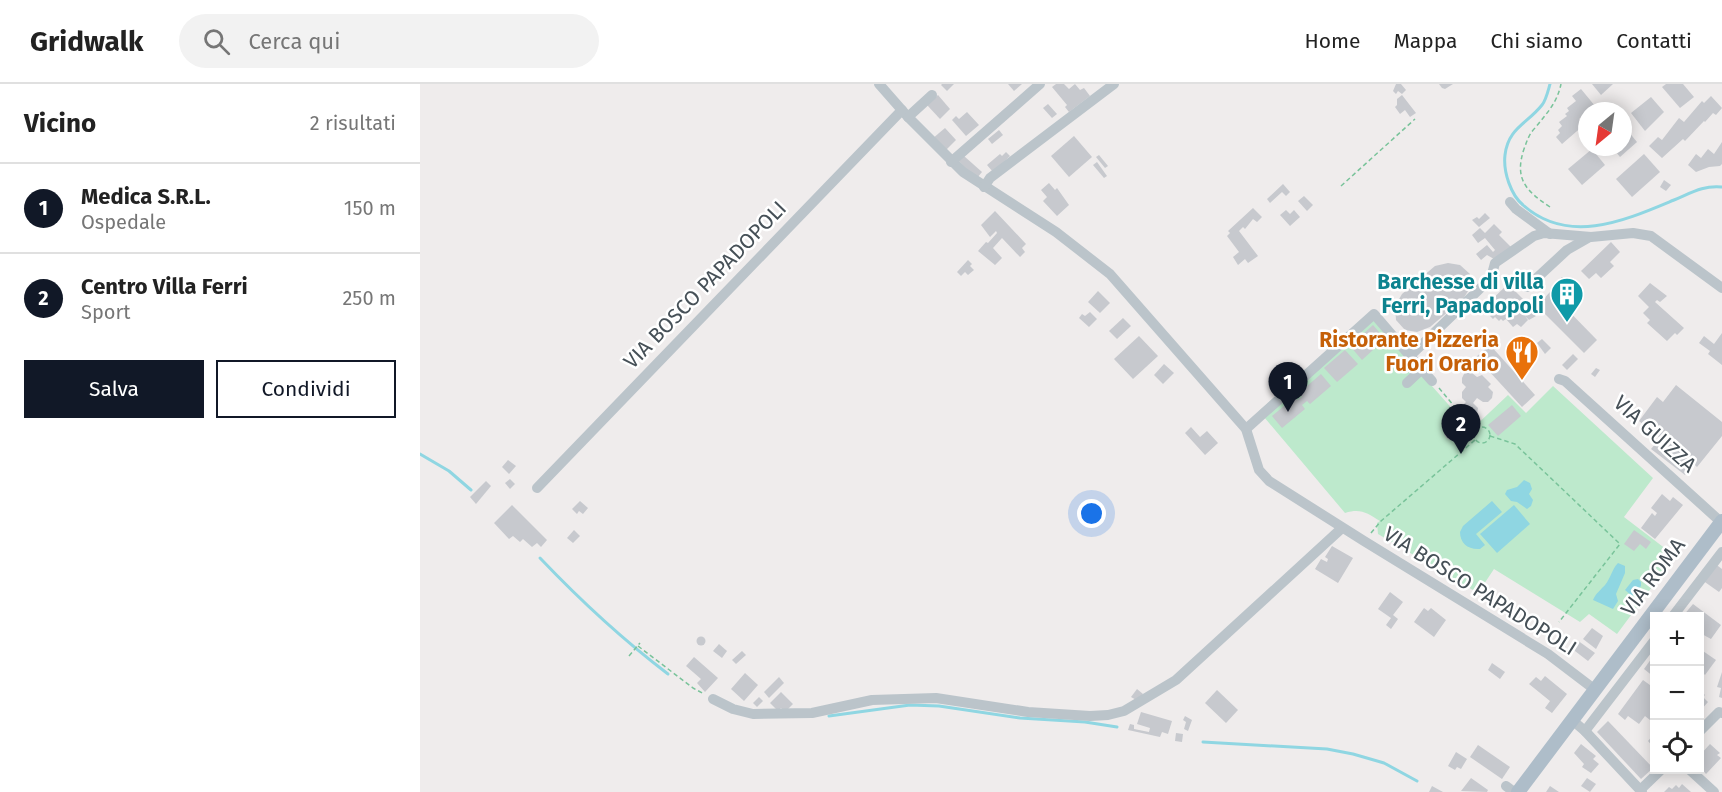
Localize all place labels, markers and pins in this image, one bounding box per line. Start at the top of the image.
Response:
place label: Barchesse di villa Ferri, Papadopoli [1377,269,1544,319]
building icon: Barchesse di villa Ferri, Papadopoli [1549,276,1585,323]
place label: Ristorante Pizzeria Fuori Orario [1319,327,1499,377]
restaurant icon: Ristorante Pizzeria Fuori Orario [1504,334,1540,381]
pin: 1 [1268,362,1308,412]
pin: 2 [1442,404,1480,454]

